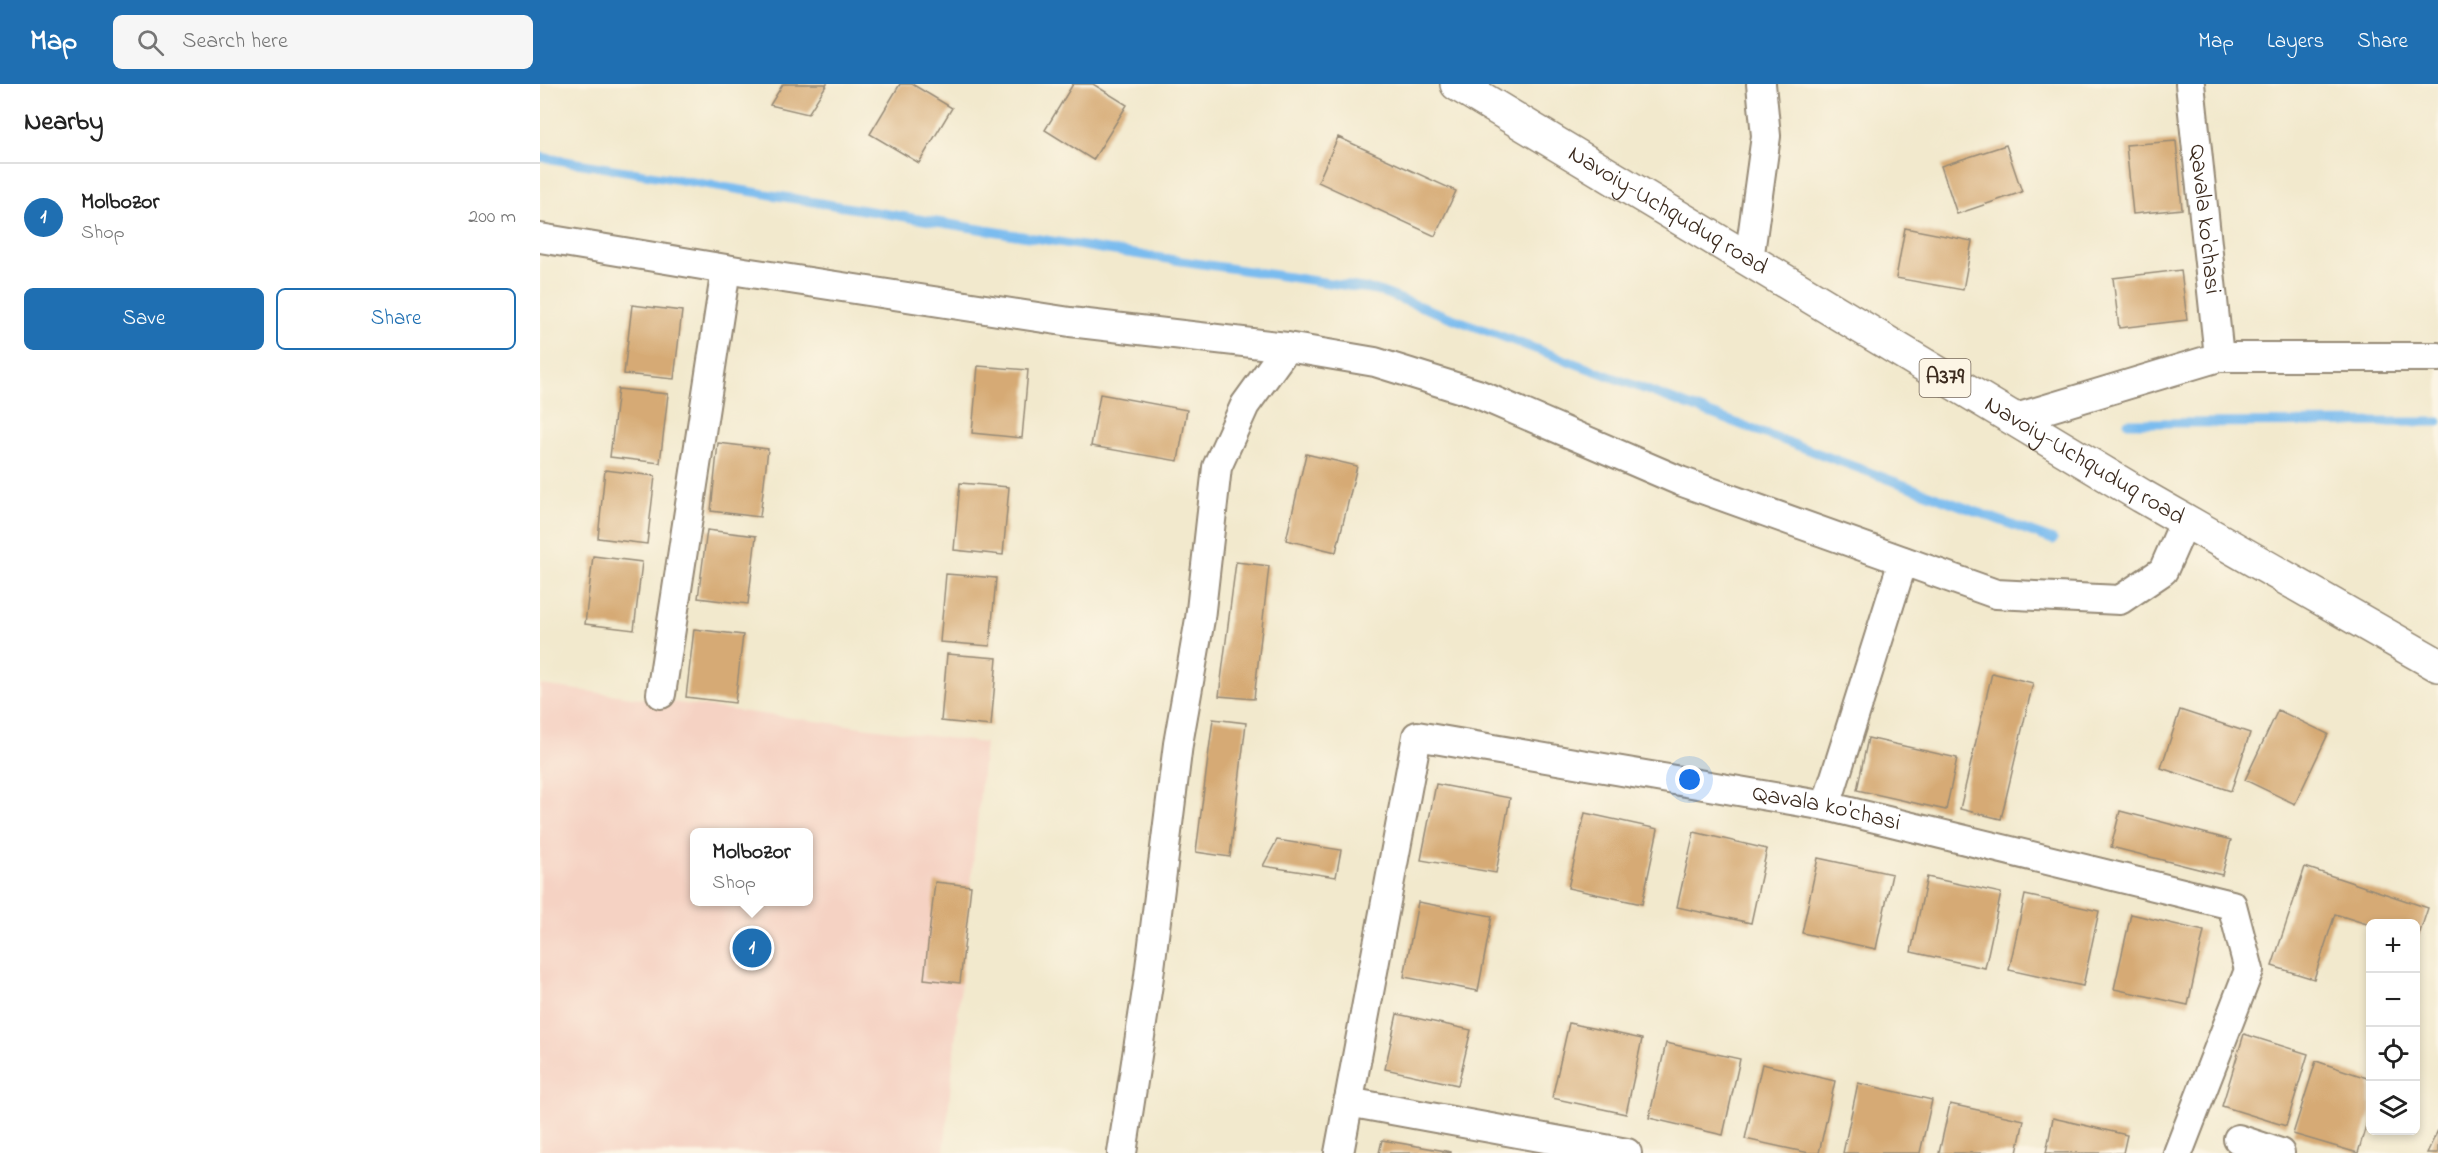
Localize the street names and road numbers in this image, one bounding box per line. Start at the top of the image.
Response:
street label: Navoiy-Uchquduq road [1561,137,1775,285]
street label: Qavala ko'chasi [2179,142,2230,296]
road number: A379 [1920,359,1970,397]
street label: Navoiy-Uchquduq road [1978,388,2192,535]
street label: Qavala ko'chasi [1750,776,1904,841]

